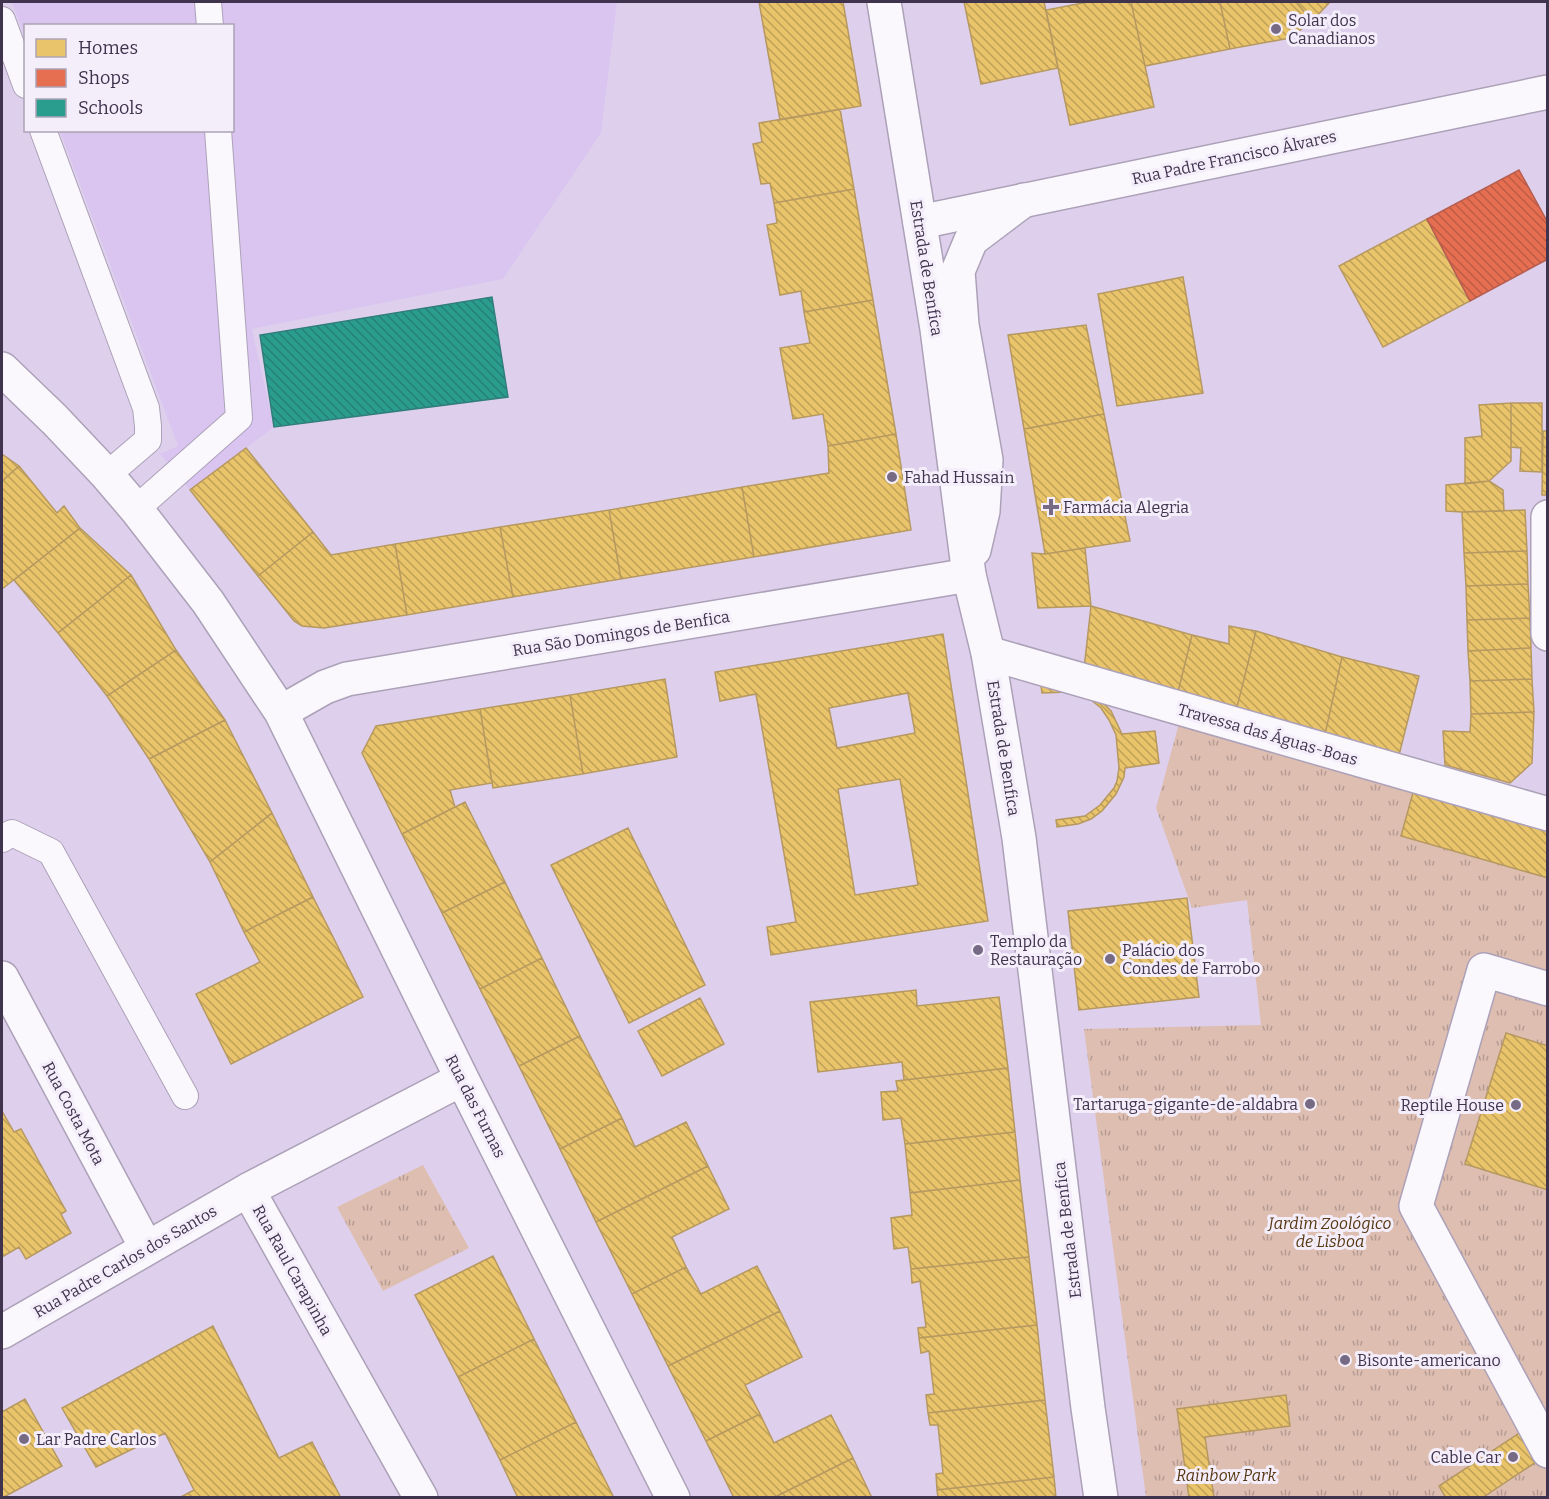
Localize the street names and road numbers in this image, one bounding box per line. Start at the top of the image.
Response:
street label: Rua Padre Francisco Álvares [1130,126,1338,188]
street label: Estrada de Benfica [906,199,947,338]
street label: Rua São Domingos de Benfica [511,607,731,660]
street label: Estrada de Benfica [983,679,1024,818]
street label: Travessa das Águas-Boas [1176,699,1360,769]
street label: Rua das Furnas [441,1052,510,1161]
street label: Rua Costa Mota [38,1058,109,1168]
street label: Estrada de Benfica [1050,1160,1085,1299]
street label: Rua Padre Carlos dos Santos [30,1201,220,1322]
street label: Rua Raul Carapinha [249,1202,336,1339]

